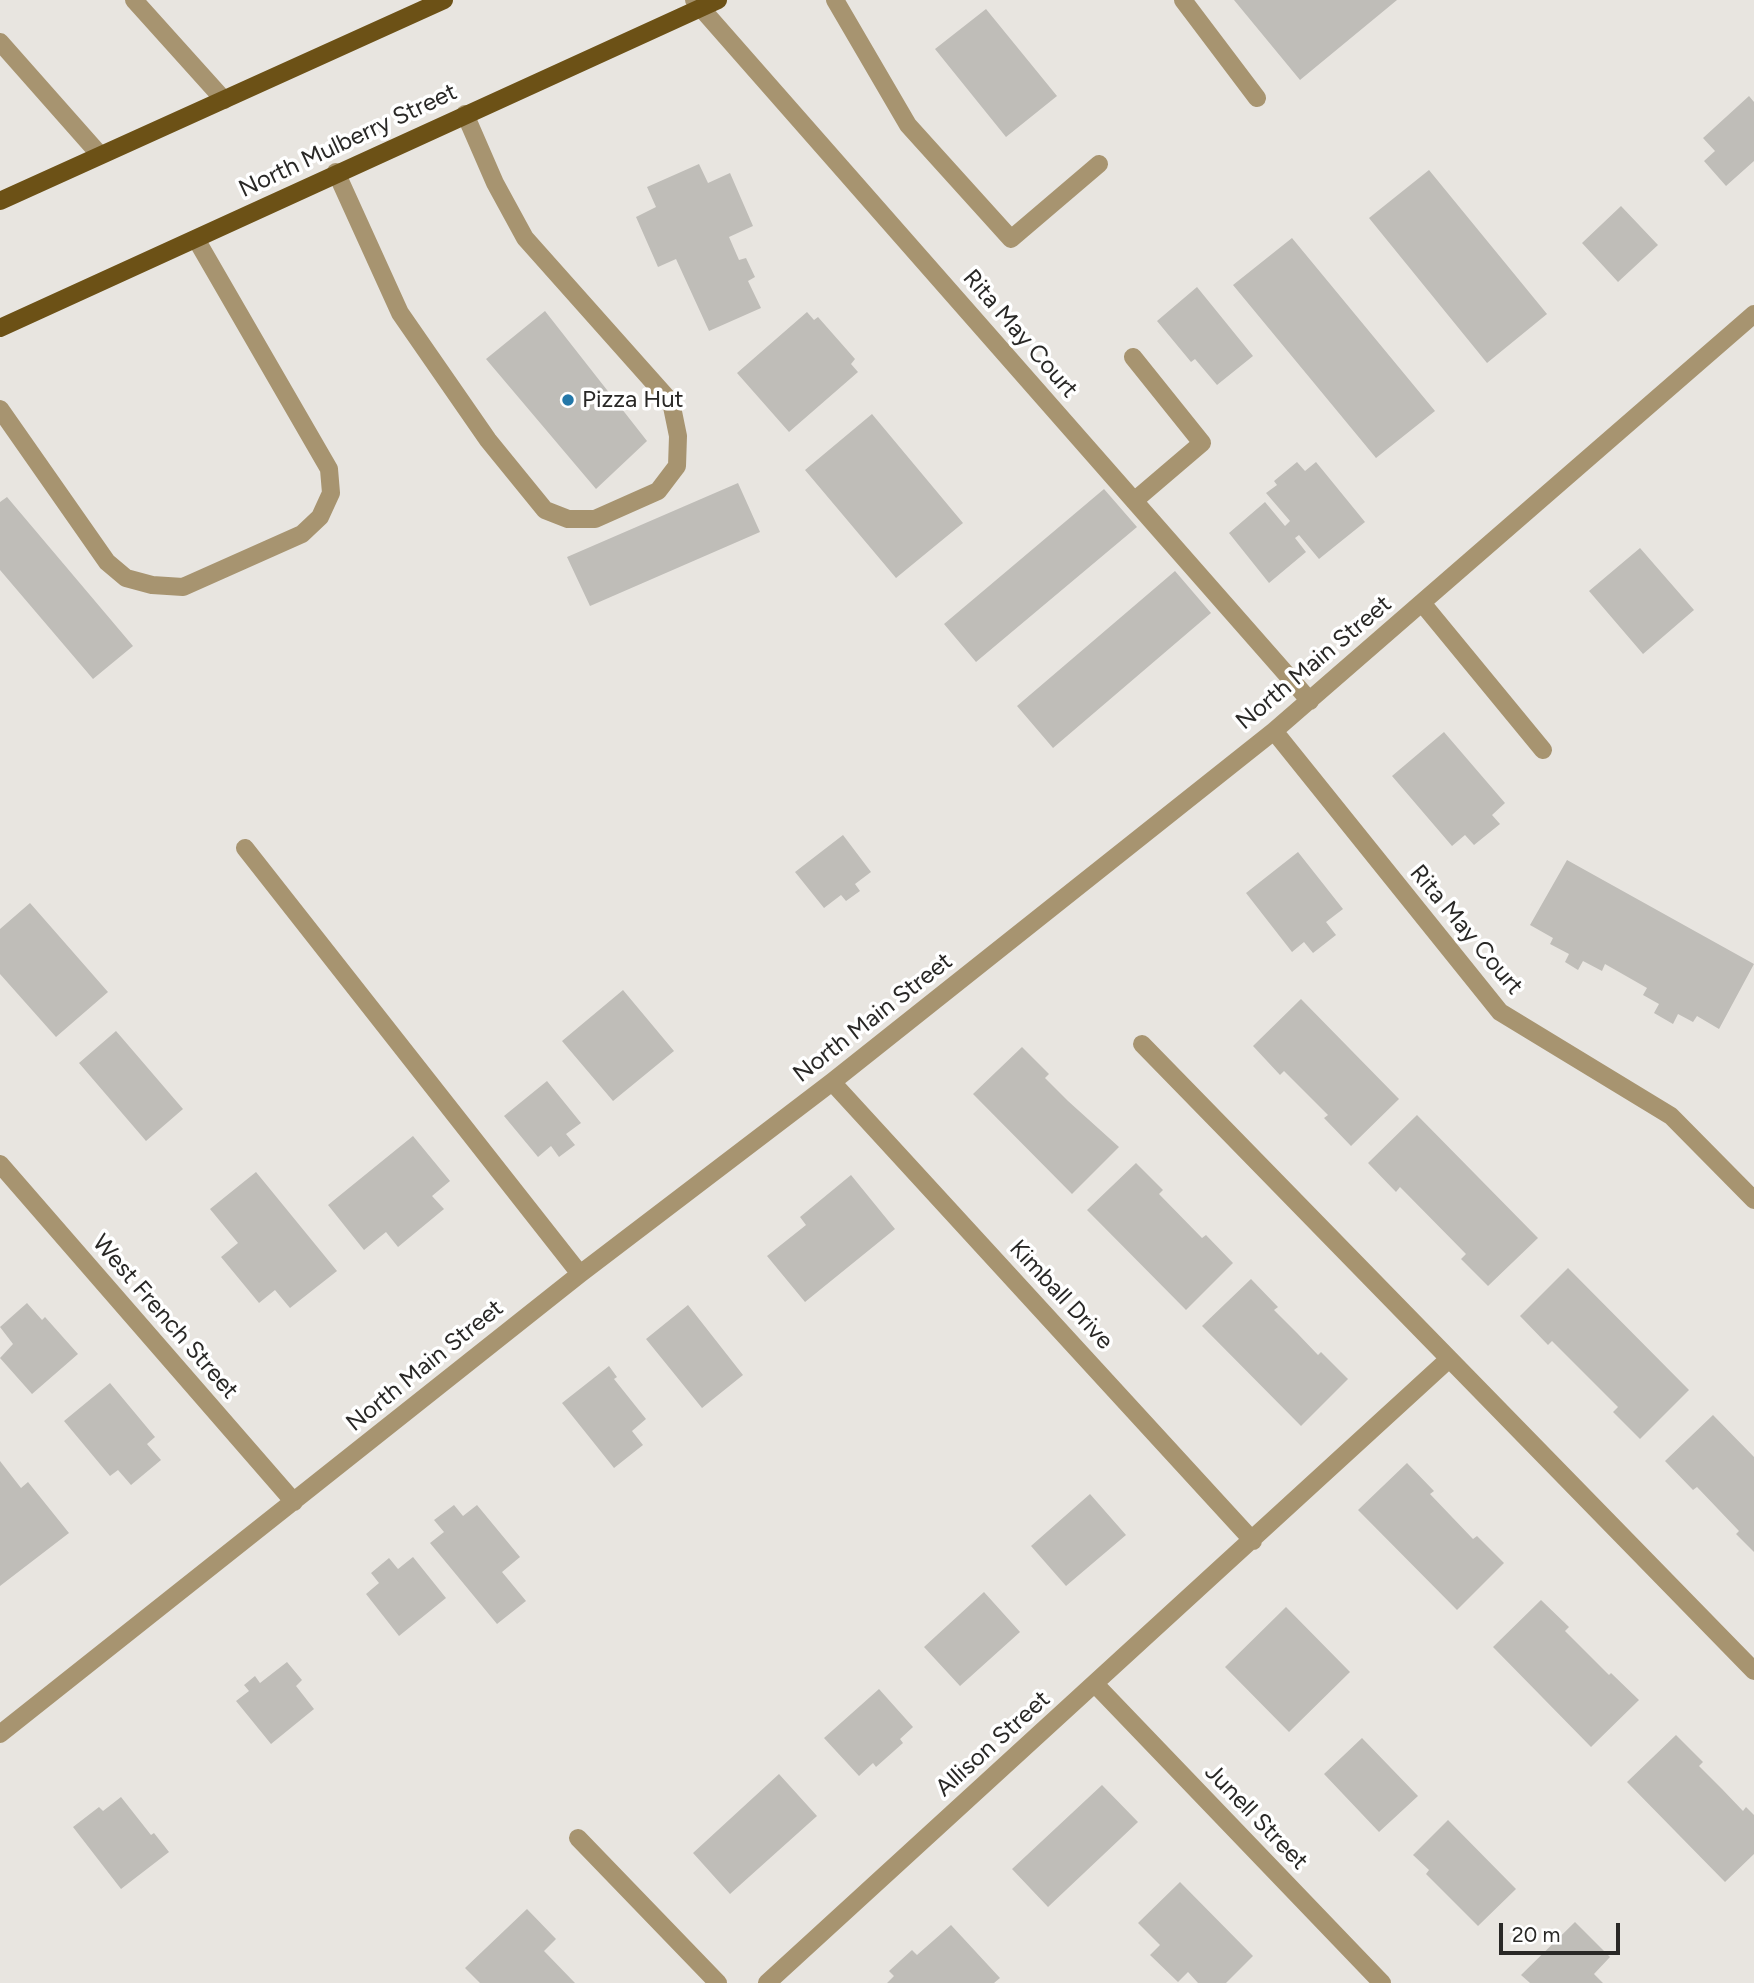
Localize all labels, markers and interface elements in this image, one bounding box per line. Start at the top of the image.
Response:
street label: North Mulberry Street [234,78,462,204]
street label: Rita May Court [956,264,1084,404]
place label: Pizza Hut [582,386,684,414]
marker: Pizza Hut [560,392,576,408]
street label: North Main Street [1231,590,1397,736]
street label: Rita May Court [1403,859,1529,1001]
street label: North Main Street [788,947,958,1089]
street label: West French Street [86,1229,244,1405]
street label: Kimball Drive [1003,1234,1119,1356]
street label: North Main Street [341,1294,509,1438]
street label: Allison Street [930,1685,1056,1803]
street label: Junell Street [1198,1758,1314,1876]
scale bar [1502,1910,1623,1954]
text: 20 m [1512,1922,1560,1947]

